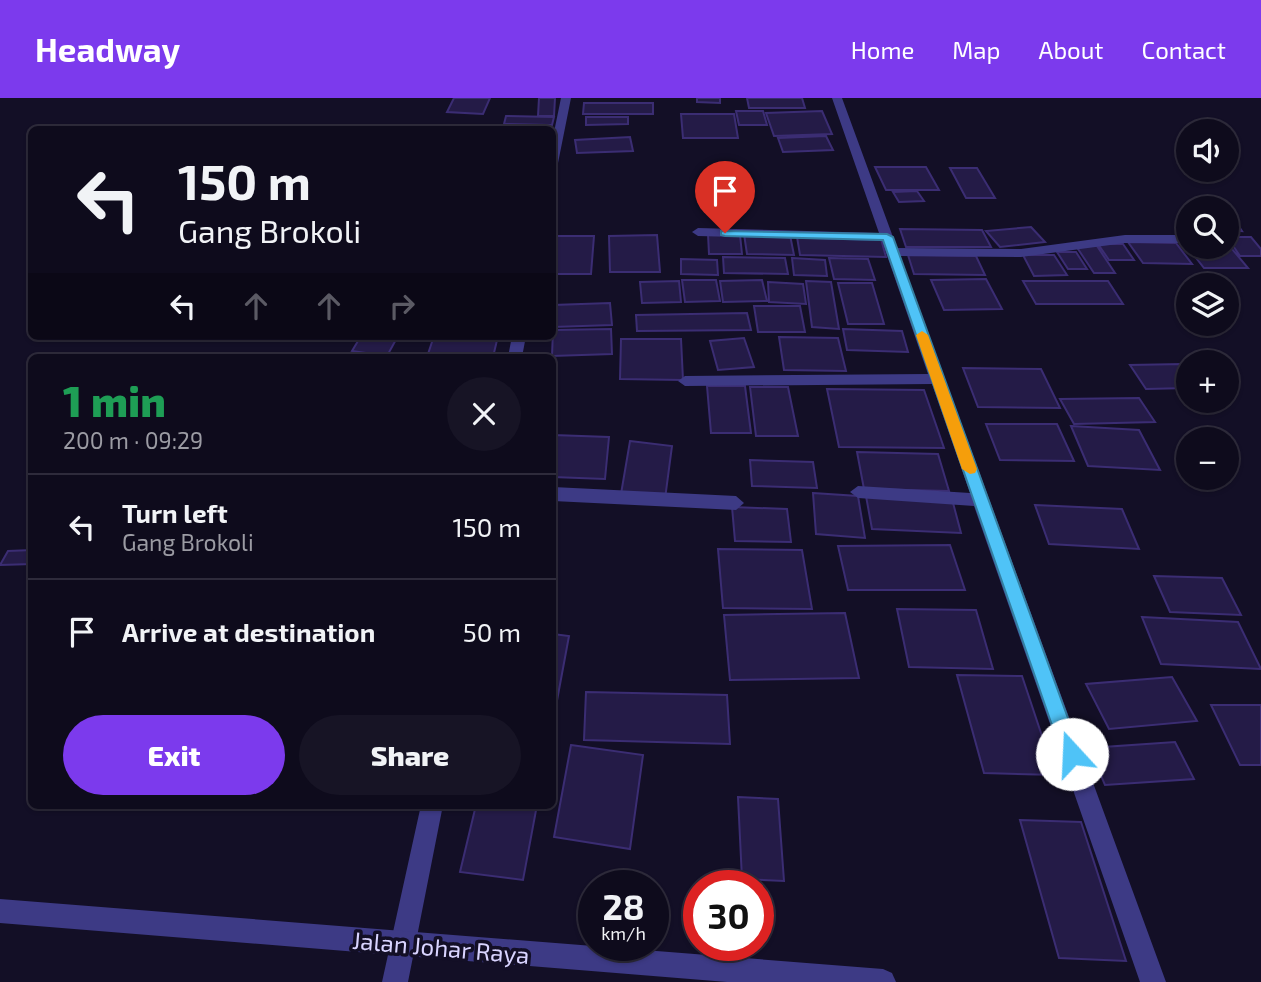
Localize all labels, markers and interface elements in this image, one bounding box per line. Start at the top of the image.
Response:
text: Headway [35,29,180,69]
text: Home [851,35,914,64]
text: Map [952,35,1000,64]
text: About [1038,35,1104,64]
text: Contact [1142,35,1226,64]
map controls [1176,119,1239,490]
button: sound [1176,119,1239,182]
text: 150 m [178,151,311,210]
icon: left [63,154,154,245]
pin [695,161,755,233]
icon: arrive [706,172,744,210]
button: search [1176,196,1239,259]
text: Gang Brokoli [178,211,361,249]
button: layers [1176,273,1239,336]
icon: left [164,287,202,325]
icon: ahead [237,287,275,325]
icon: ahead [310,287,348,325]
icon: right [383,287,421,325]
button: + [1176,350,1239,413]
text: 1 min [63,375,166,425]
button: close [447,377,521,451]
text: 200 m · 09:29 [63,426,203,454]
button: − [1176,427,1239,490]
text: Turn left [122,497,228,528]
icon: left [63,508,101,546]
text: 150 m [452,511,521,542]
text: Gang Brokoli [122,528,254,556]
icon: arrive [63,613,101,651]
text: Arrive at destination [122,616,375,647]
text: 50 m [463,616,521,647]
button: Exit [63,715,285,795]
button: Share [299,715,521,795]
position arrow [1035,717,1109,791]
speed limit sign: 30 [683,870,774,961]
text: 28 [602,885,645,927]
text: km/h [601,922,646,944]
street label: Jalan Johar Raya [351,925,531,969]

